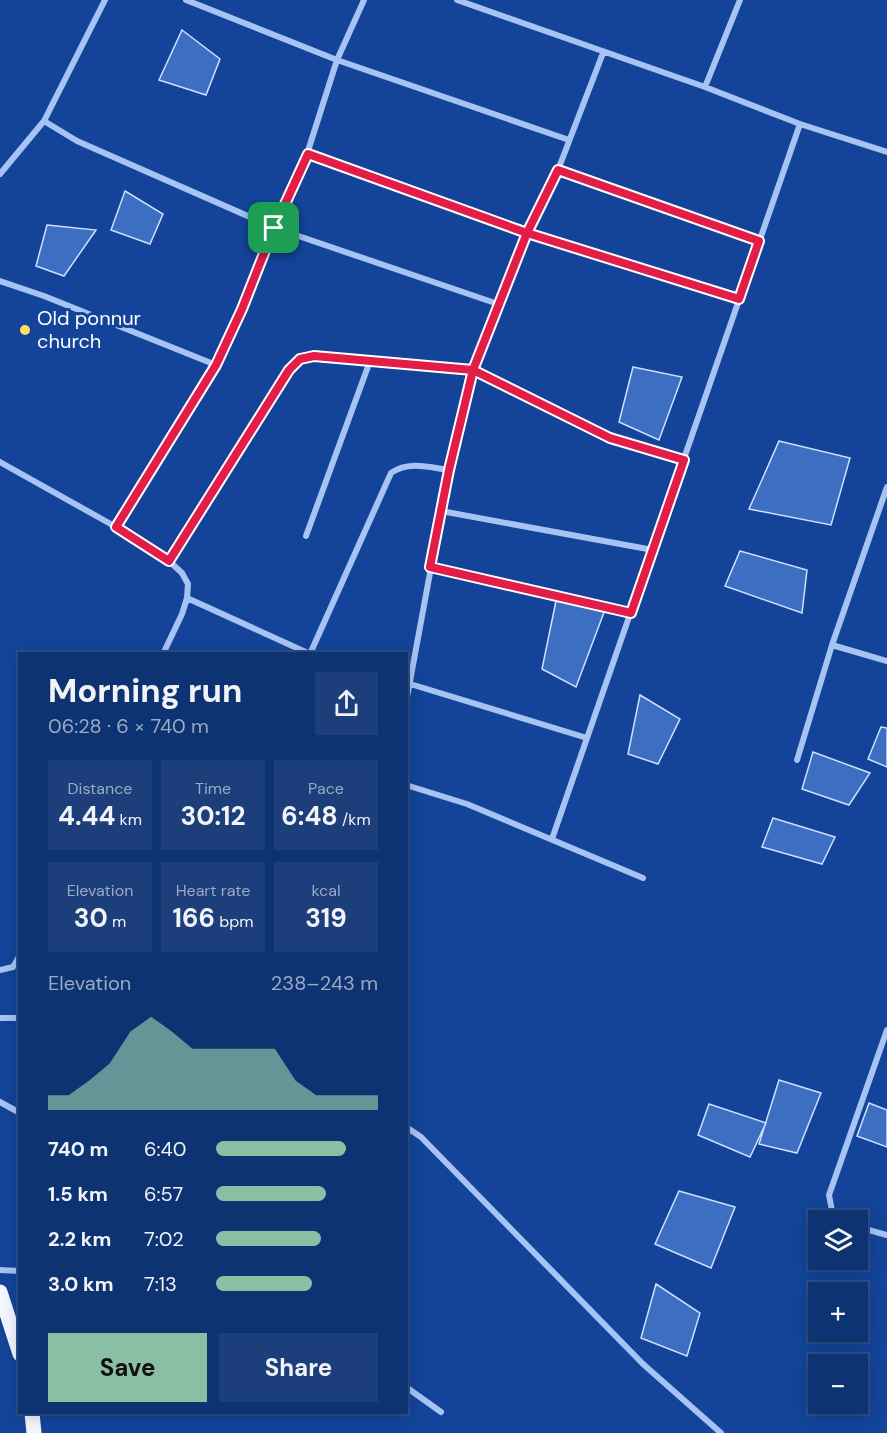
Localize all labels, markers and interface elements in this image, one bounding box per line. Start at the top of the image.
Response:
pin [248,202,299,253]
icon: arrive [257,211,290,244]
place label: Old ponnur church [37,305,141,354]
marker: Old ponnur church [18,323,32,337]
text: Morning run [48,669,242,712]
button: share [315,672,378,735]
text: 06:28 · 6 × 740 m [48,713,209,739]
text: Distance [68,778,132,799]
text: Time [195,778,231,799]
text: Pace [308,778,344,799]
text: 4.44 [58,799,115,833]
text: 30:12 [180,799,246,833]
text: 6:48 [281,799,338,833]
text: km [115,809,142,830]
text: /km [338,809,371,830]
text: Elevation [67,880,133,901]
text: Heart rate [176,880,250,901]
text: kcal [312,880,340,901]
text: 30 [74,901,108,935]
text: 166 [173,901,215,935]
text: 319 [305,901,347,935]
text: m [108,911,126,932]
text: bpm [215,911,253,932]
text: Elevation [48,970,131,996]
text: 238–243 m [271,970,378,996]
text: 740 m [48,1136,108,1162]
text: 6:40 [144,1136,186,1162]
text: 1.5 km [48,1181,108,1207]
text: 6:57 [144,1181,183,1207]
map controls [808,1210,868,1414]
button: layers [808,1210,868,1270]
text: 2.2 km [48,1226,111,1252]
text: 7:02 [144,1226,184,1252]
text: 3.0 km [48,1271,113,1297]
text: 7:13 [144,1271,177,1297]
button: + [808,1282,868,1342]
button: Save [48,1333,207,1402]
button: Share [219,1333,378,1402]
button: − [808,1354,868,1414]

